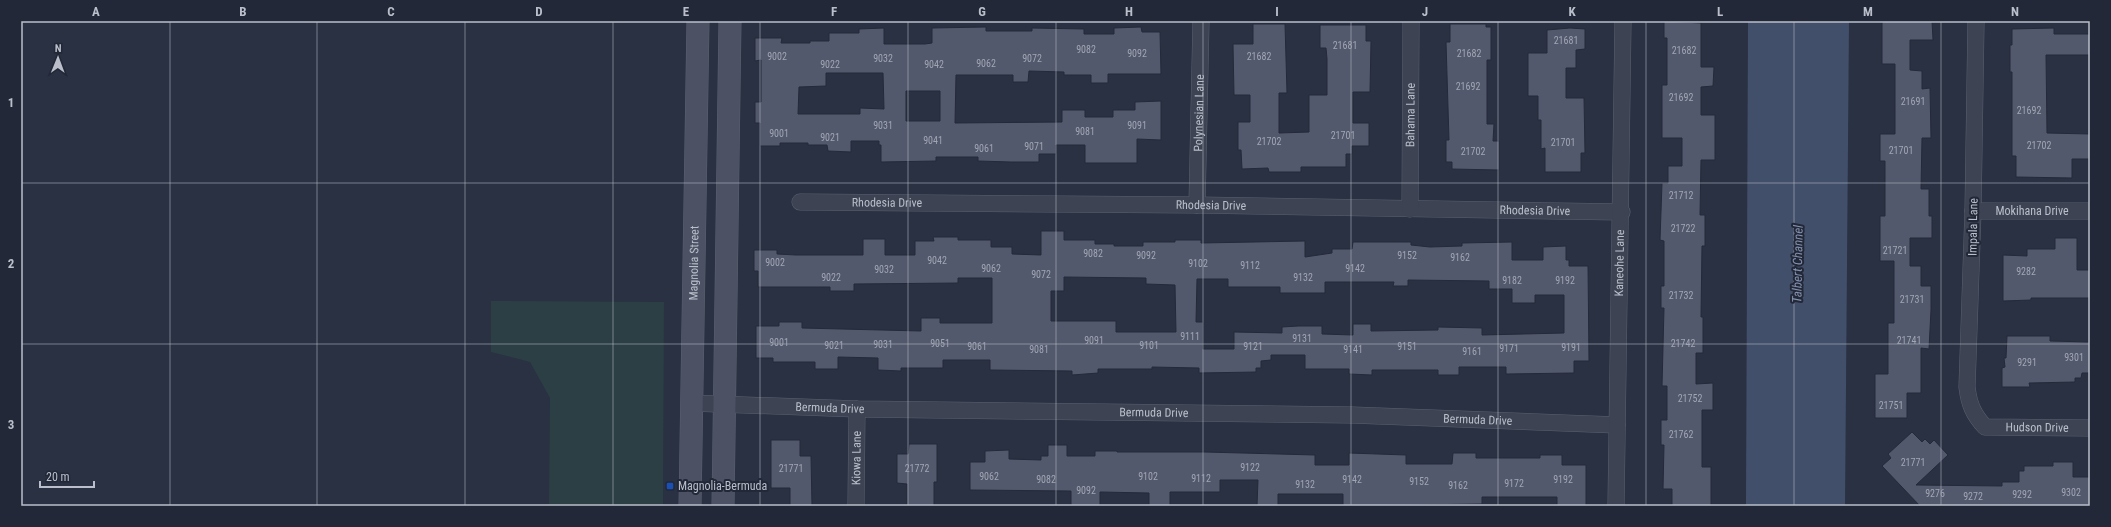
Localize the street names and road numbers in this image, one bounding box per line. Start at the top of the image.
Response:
street label: Polynesian Lane [1191,74,1207,152]
street label: Bahama Lane [1403,82,1418,147]
street label: Rhodesia Drive [852,195,923,210]
street label: Rhodesia Drive [1176,198,1247,213]
street label: Impala Lane [1965,198,1981,256]
street label: Rhodesia Drive [1500,203,1571,218]
street label: Mokihana Drive [1995,204,2069,218]
street label: Magnolia Street [686,225,702,301]
street label: Kaneohe Lane [1612,229,1627,297]
street label: Bermuda Drive [795,400,865,416]
street label: Bermuda Drive [1119,405,1189,420]
street label: Bermuda Drive [1443,411,1513,428]
street label: Hudson Drive [2005,420,2069,435]
street label: Kiowa Lane [849,430,864,485]

